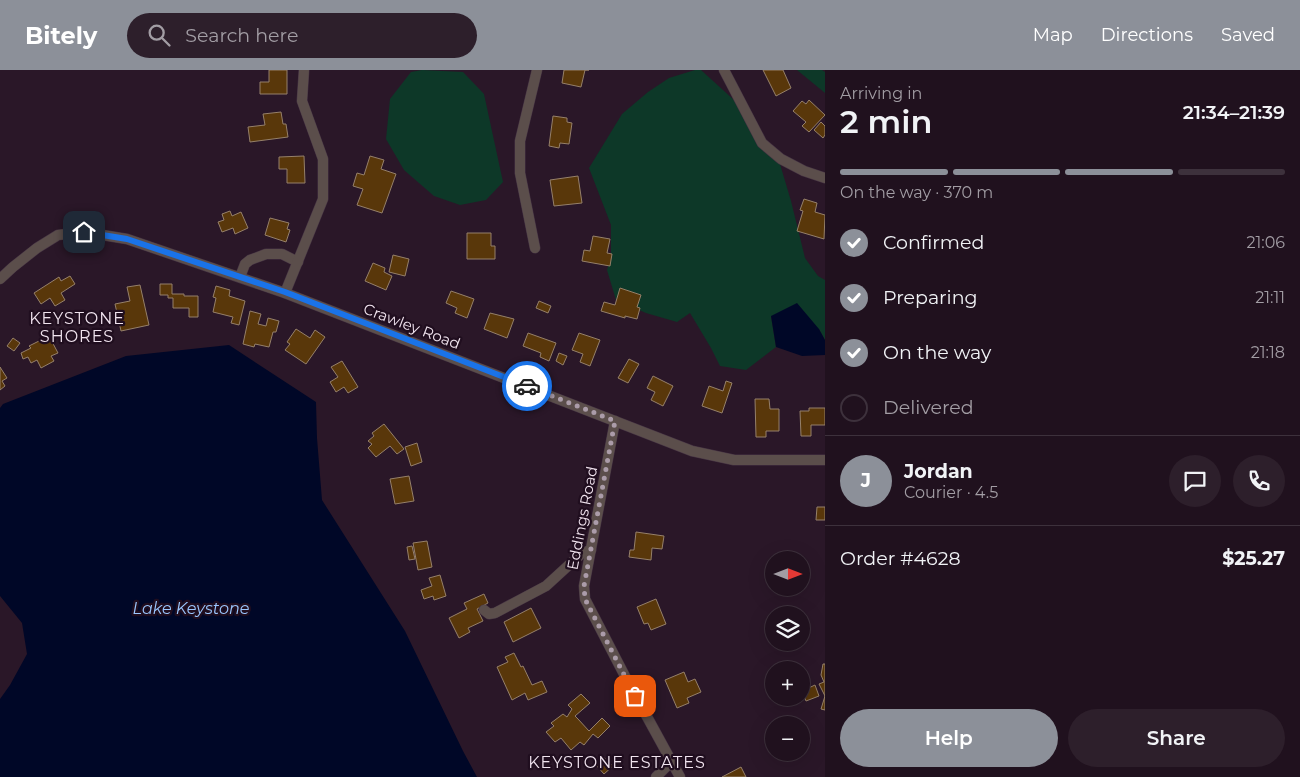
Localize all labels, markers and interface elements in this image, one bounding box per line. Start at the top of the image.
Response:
search box [127,13,477,58]
text: Bitely [25,21,97,50]
icon: search [145,21,173,49]
text: Search here [185,24,298,47]
text: Map [1033,24,1073,46]
text: Directions [1101,24,1193,46]
text: Saved [1221,24,1275,46]
text: Arriving in [840,84,922,103]
text: 21:34–21:39 [1183,101,1285,124]
text: 2 min [840,102,932,141]
text: On the way · 370 m [840,183,993,202]
pin [63,211,105,253]
icon: home [70,218,98,246]
icon: check [840,229,868,257]
text: Confirmed [883,231,984,254]
text: 21:06 [1246,233,1285,252]
icon: check [840,284,868,312]
text: Preparing [883,286,978,309]
text: 21:11 [1255,288,1285,307]
street label: Crawley Road [361,299,463,353]
district label: KEYSTONE SHORES [29,309,125,346]
icon: check [840,339,868,367]
text: On the way [883,341,991,364]
text: 21:18 [1251,343,1285,362]
courier [502,361,552,411]
icon: car [513,372,541,400]
text: Delivered [883,396,974,419]
button: chat [1169,455,1221,507]
button: phone [1233,455,1285,507]
text: Jordan [904,460,973,483]
street label: Eddings Road [563,465,601,571]
text: J [861,469,871,492]
text: Courier · 4.5 [904,483,998,502]
text: Order #4628 [840,547,961,570]
text: $25.27 [1222,547,1285,570]
north arrow [765,551,810,596]
map controls [765,551,810,761]
water label: Lake Keystone [133,599,249,618]
button: layers [765,606,810,651]
button: + [765,661,810,706]
pin [614,675,656,717]
icon: bag [621,682,649,710]
button: Help [840,709,1058,767]
button: Share [1068,709,1285,767]
button: − [765,716,810,761]
district label: KEYSTONE ESTATES [528,753,706,772]

